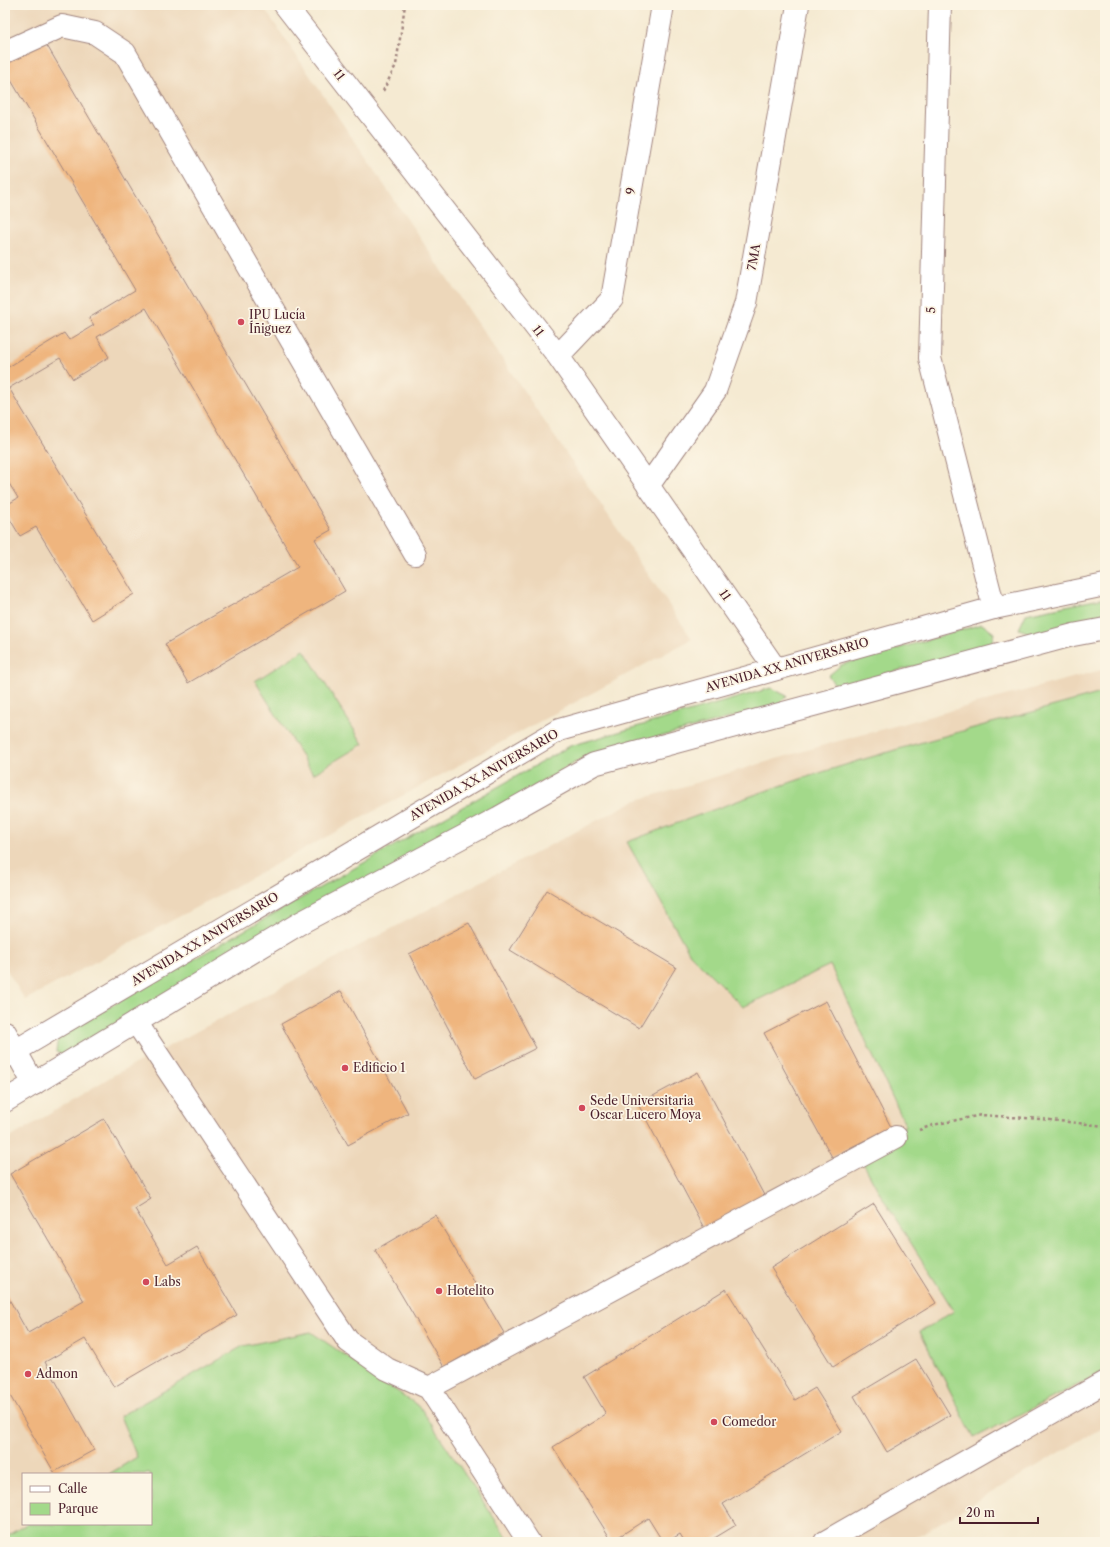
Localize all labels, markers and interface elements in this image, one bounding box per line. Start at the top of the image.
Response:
street label: 11 [330,66,348,83]
street label: 9 [623,186,639,196]
street label: 7MA [744,241,763,271]
street label: 5 [923,306,938,314]
place label: IPU Lucía Íñiguez [249,307,306,336]
marker: IPU Lucía Íñiguez [236,317,246,327]
street label: 11 [529,322,547,339]
street label: 11 [716,586,734,603]
street label: AVENIDA XX ANIVERSARIO [702,634,870,695]
street label: AVENIDA XX ANIVERSARIO [406,726,561,824]
street label: AVENIDA XX ANIVERSARIO [127,889,281,989]
place label: Edificio 1 [353,1060,405,1075]
marker: Edificio 1 [340,1063,350,1073]
place label: Sede Universitaria Oscar Lucero Moya [590,1093,702,1122]
marker: Sede Universitaria Oscar Lucero Moya [577,1103,587,1113]
place label: Labs [154,1274,181,1289]
marker: Labs [141,1277,151,1287]
place label: Hotelito [447,1283,494,1298]
marker: Hotelito [434,1286,444,1296]
place label: Admon [35,1366,79,1381]
marker: Admon [23,1369,33,1379]
place label: Comedor [722,1414,776,1429]
marker: Comedor [709,1417,719,1427]
legend [22,1473,152,1525]
text: Calle [58,1481,88,1496]
scale bar [960,1499,1038,1525]
text: Parque [58,1501,99,1516]
text: 20 m [966,1505,995,1520]

